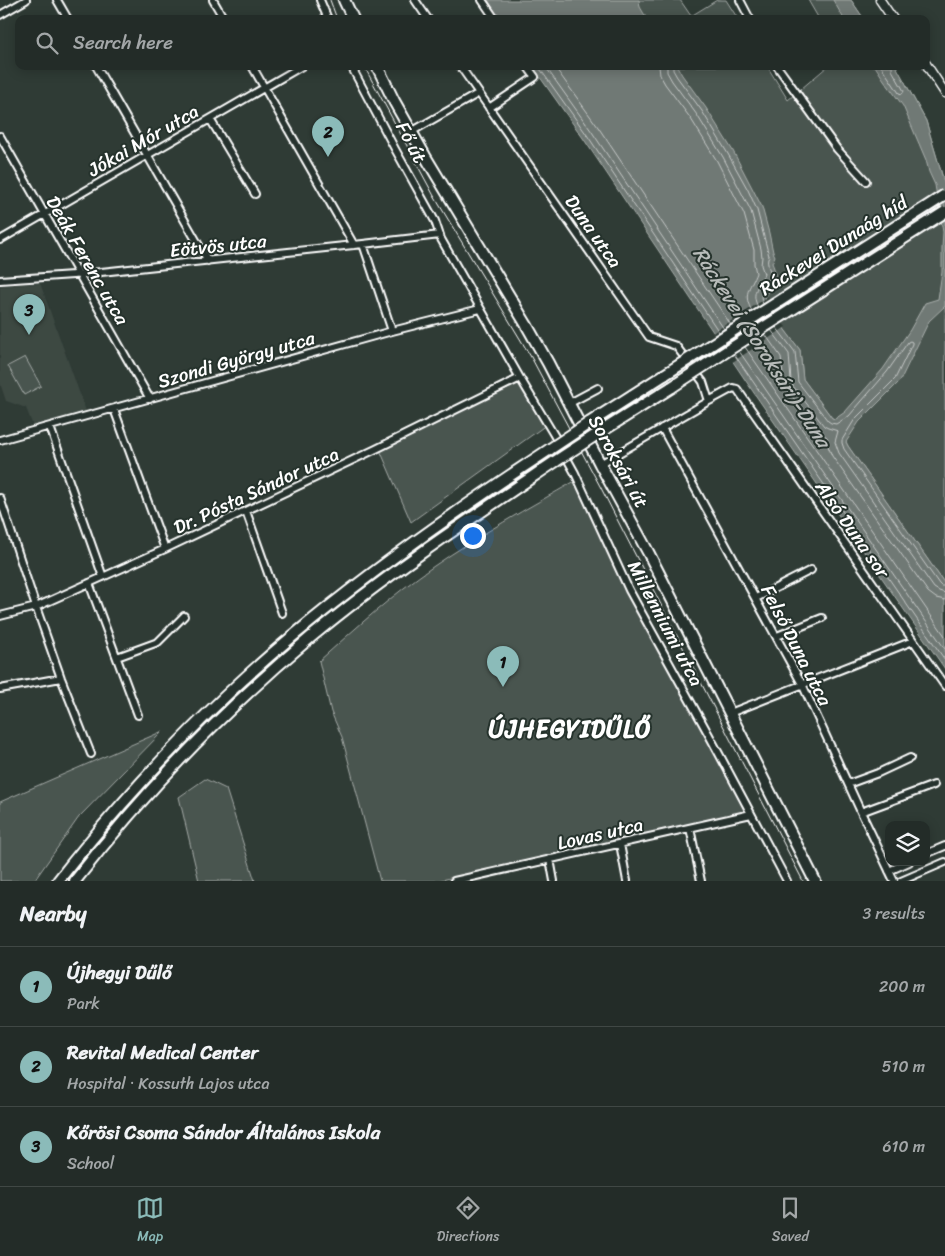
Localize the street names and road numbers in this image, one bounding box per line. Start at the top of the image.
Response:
street label: Jókai Mór utca [80,95,206,186]
street label: Fő út [387,115,436,169]
street label: Ráckevei Dunaág híd [753,185,916,304]
street label: Duna utca [556,188,631,275]
street label: Deák Ferenc utca [37,189,138,332]
street label: Eötvös utca [168,224,269,267]
street label: Szondi György utca [154,321,319,398]
street label: Soroksári út [579,408,658,514]
street label: Dr. Pósta Sándor utca [168,437,345,543]
street label: Alsó Duna sor [806,473,899,586]
street label: Millenniumi utca [618,554,713,693]
street label: Felső Duna utca [752,579,842,712]
street label: Lovas utca [554,807,647,859]

